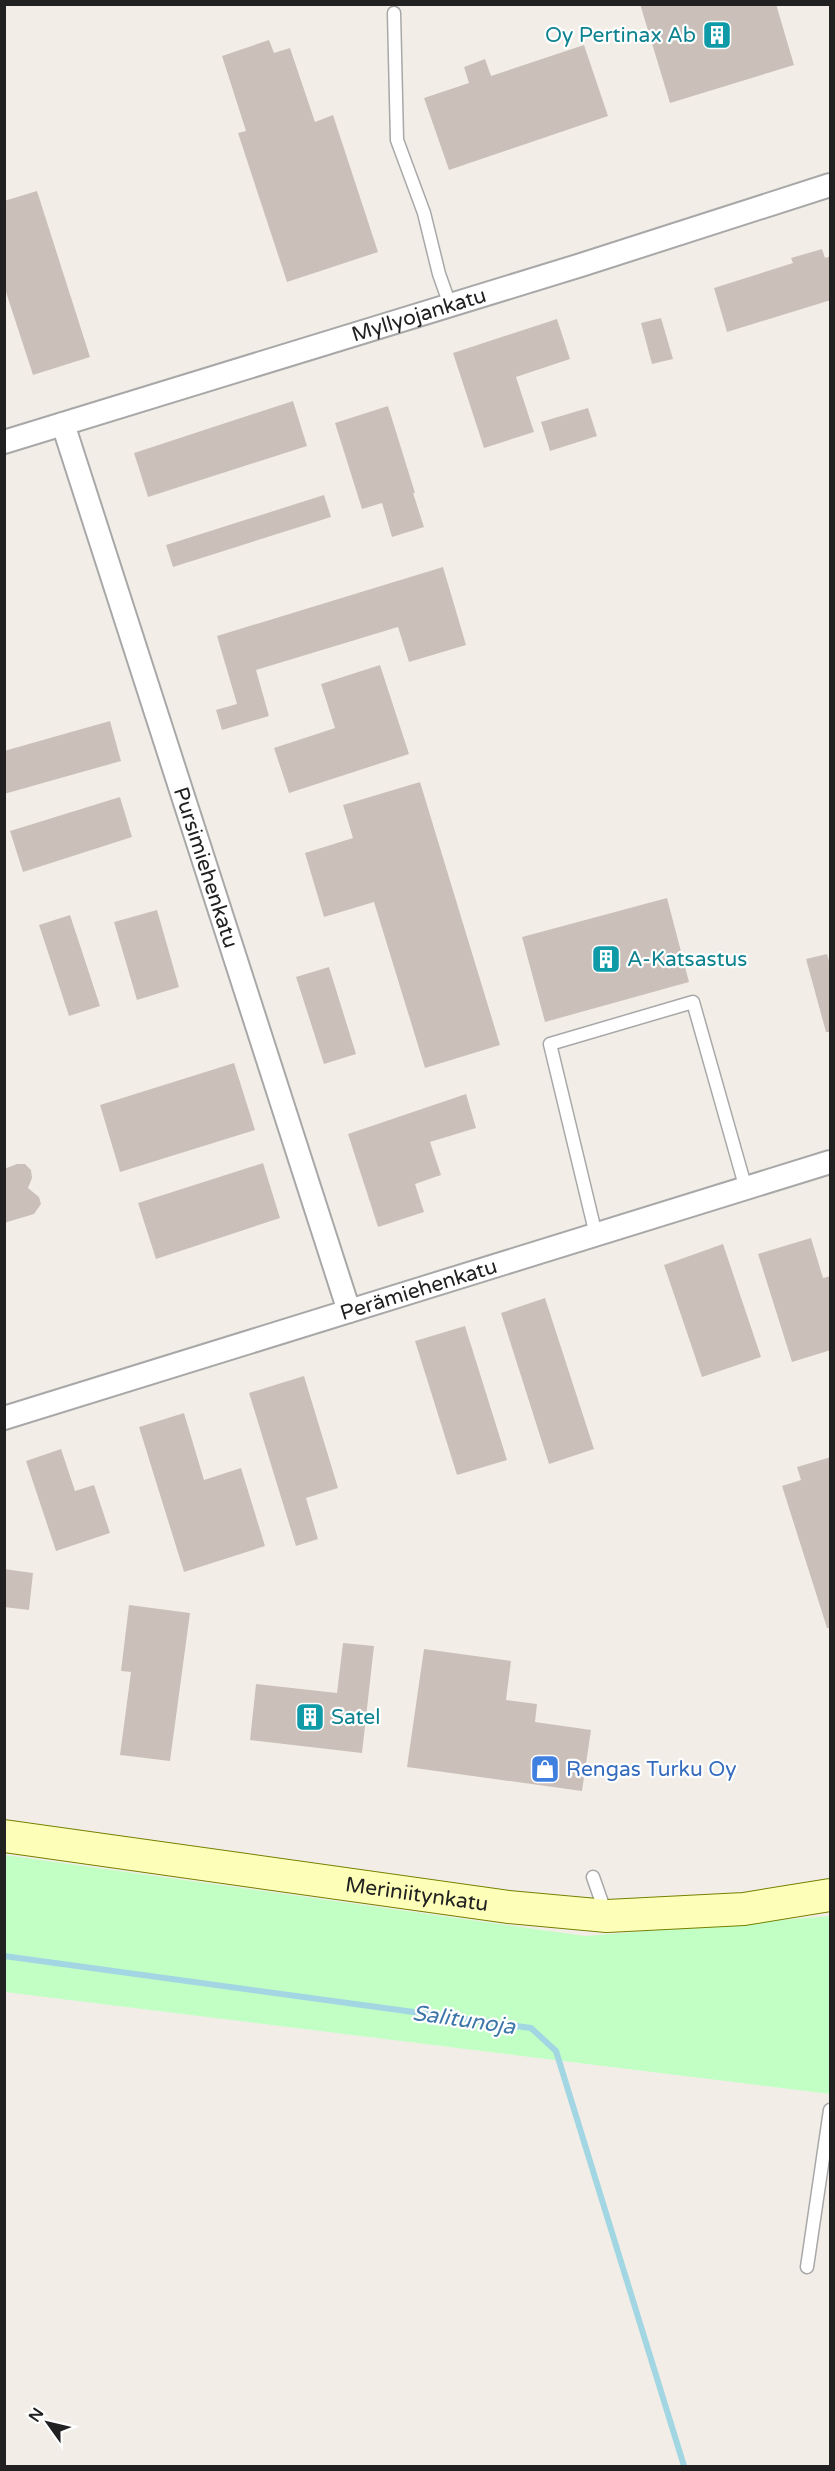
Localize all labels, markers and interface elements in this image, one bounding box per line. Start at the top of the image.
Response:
building icon: Oy Pertinax Ab [701,19,733,51]
place label: Oy Pertinax Ab [545,23,696,48]
street label: Myllyojankatu [349,283,489,348]
street label: Pursimiehenkatu [168,784,243,951]
building icon: A-Katsastus [590,943,622,975]
place label: A-Katsastus [627,947,747,972]
street label: Perämiehenkatu [337,1254,500,1326]
building icon: Satel [294,1701,326,1733]
place label: Satel [331,1705,380,1730]
shop icon: Rengas Turku Oy [529,1753,561,1785]
place label: Rengas Turku Oy [566,1757,737,1782]
street label: Meriniitynkatu [344,1872,490,1917]
water label: Salitunoja [411,2000,517,2040]
north arrow [18,2393,78,2453]
text: N [25,2404,48,2426]

